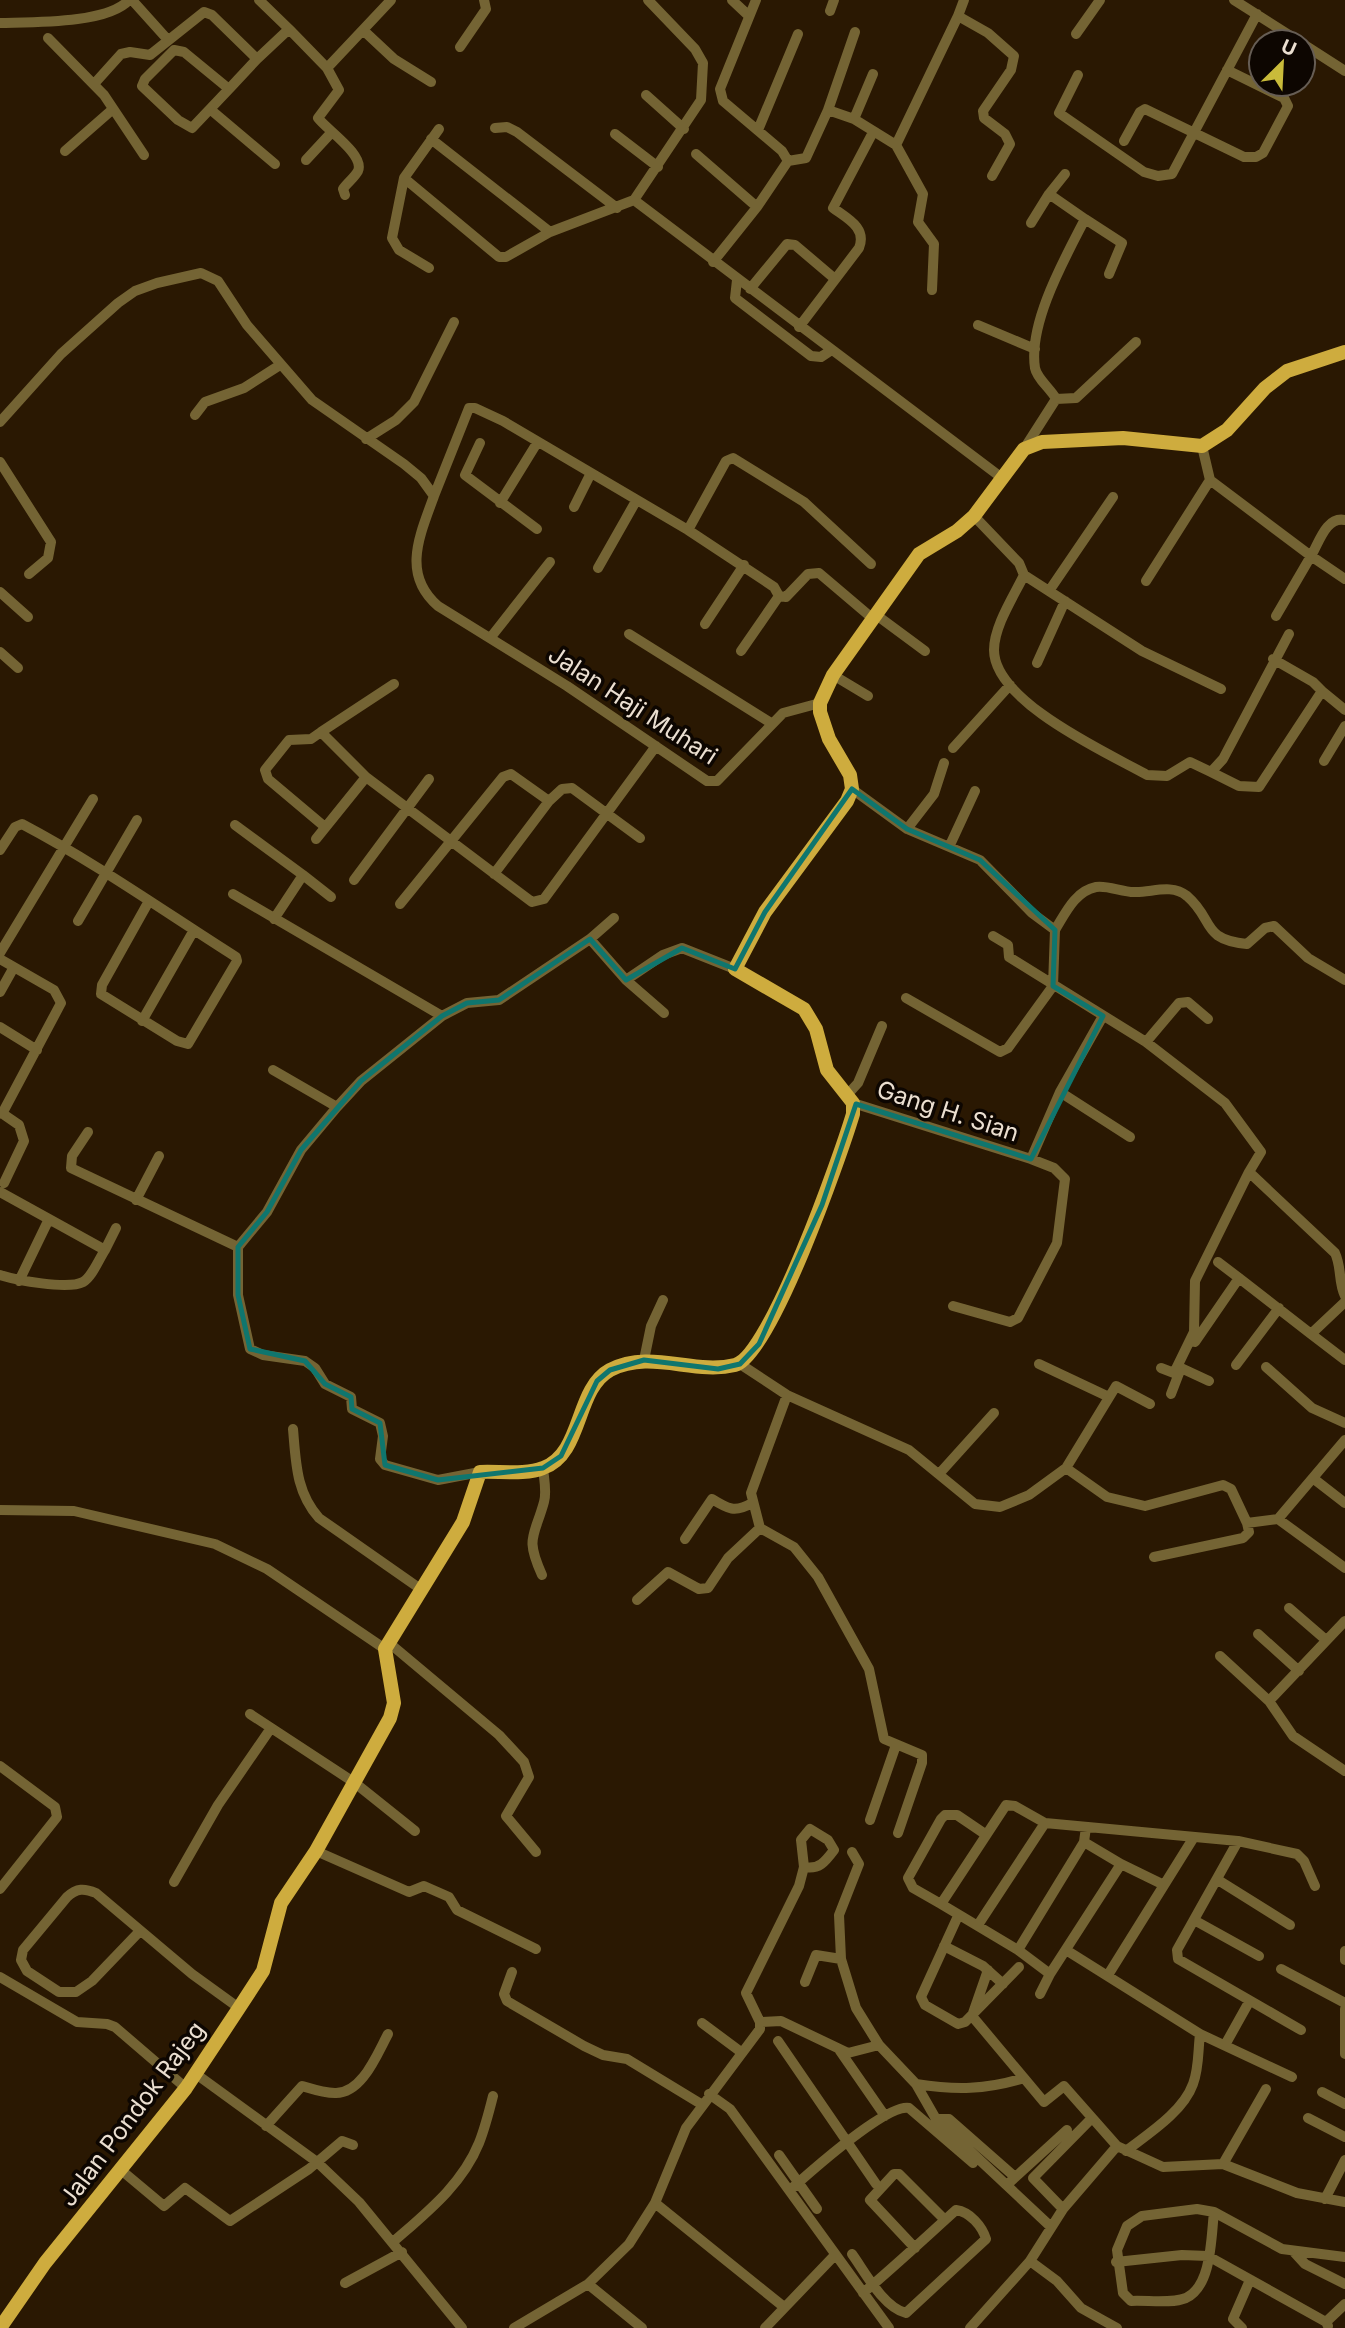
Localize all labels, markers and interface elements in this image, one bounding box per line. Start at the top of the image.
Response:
north arrow [1247,28,1317,98]
text: U [1278,35,1300,61]
street label: Jalan Haji Muhari [543,640,723,770]
street label: Gang H. Sian [873,1074,1023,1148]
street label: Jalan Pondok Rajeg [53,2016,211,2212]

